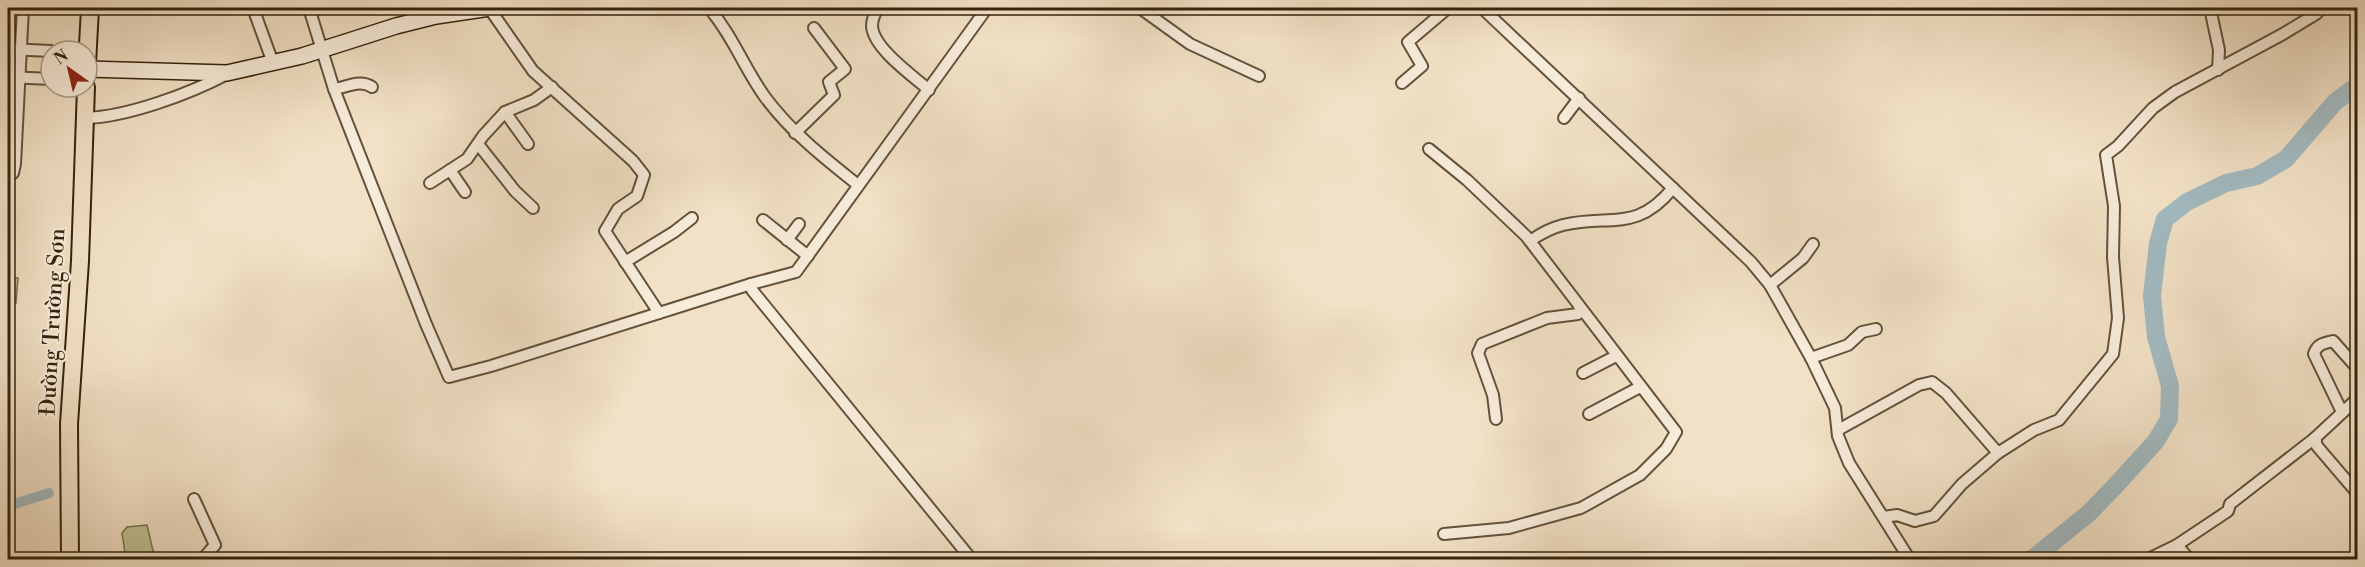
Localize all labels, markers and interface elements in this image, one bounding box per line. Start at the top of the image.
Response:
north arrow [39,39,99,99]
text: N [50,45,72,69]
street label: Đường Trường Sơn [35,228,71,416]

